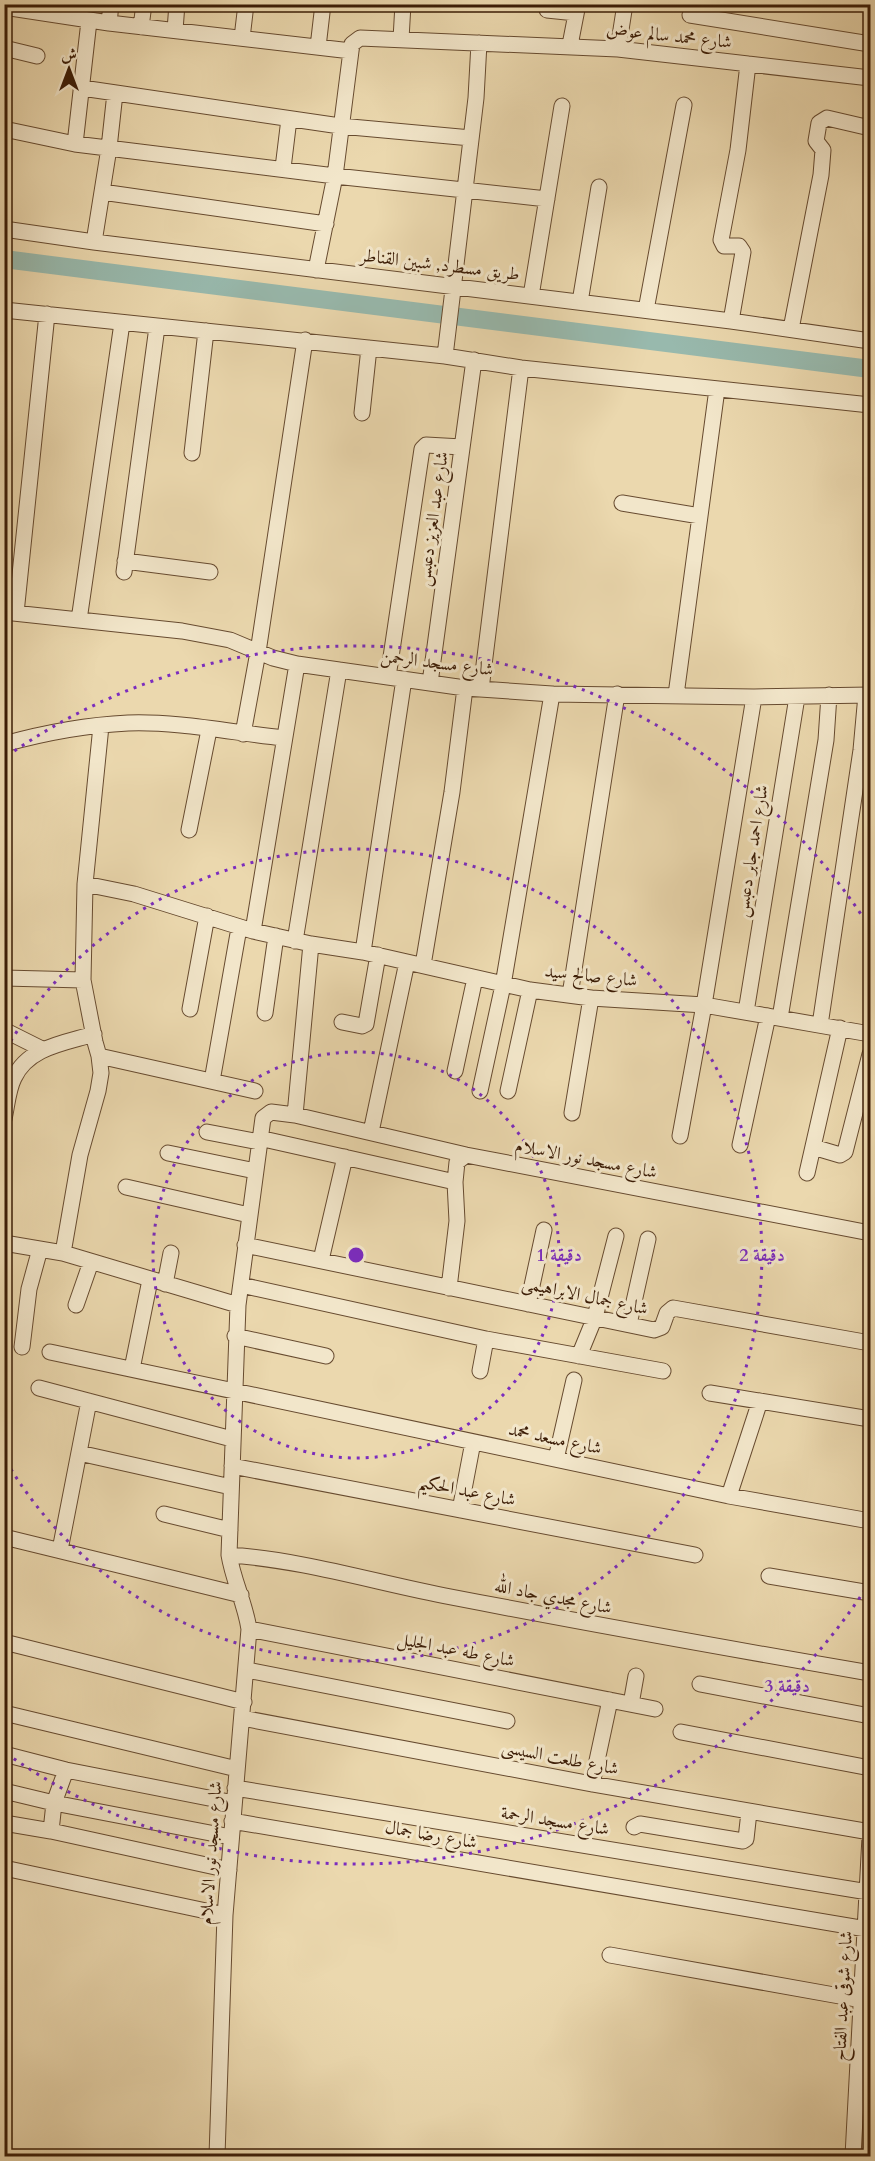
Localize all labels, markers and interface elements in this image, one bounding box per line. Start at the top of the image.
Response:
street label: شارع محمد سالم عوض [605,17,733,58]
north arrow [39,39,99,99]
text: ش [61,44,77,66]
street label: طريق مسطرد, شبين القناطر [357,243,521,287]
street label: شارع عبد العزيز دعبس [411,450,457,588]
street label: شارع مسجد الرحمن [379,644,495,684]
street label: شارع احمد جابر دعبس [729,783,777,919]
street label: شارع صالح سيد [543,959,639,996]
street label: شارع مسجد نور الاسلام [512,1133,659,1188]
text: 1 دقيقة [536,1243,582,1268]
text: 2 دقيقة [739,1243,785,1268]
centre of rings [346,1245,366,1265]
street label: شارع جمال الابراهيمى [519,1270,650,1324]
street label: شارع مسعد محمد [506,1417,604,1463]
street label: شارع عبد الحكيم [415,1469,518,1518]
street label: شارع مجدي جاد الله [492,1571,614,1623]
street label: شارع طه عبد الجليل [395,1626,517,1676]
text: 3 دقيقة [764,1674,810,1699]
street label: شارع طلعت السيسى [499,1734,621,1784]
street label: شارع مسجد نور الاسلام [194,1780,231,1926]
street label: شارع مسجد الرحمة [499,1800,611,1844]
street label: شارع رضا جمال [383,1815,479,1857]
street label: شارع شوقى عبد الفتاح [827,1930,862,2062]

